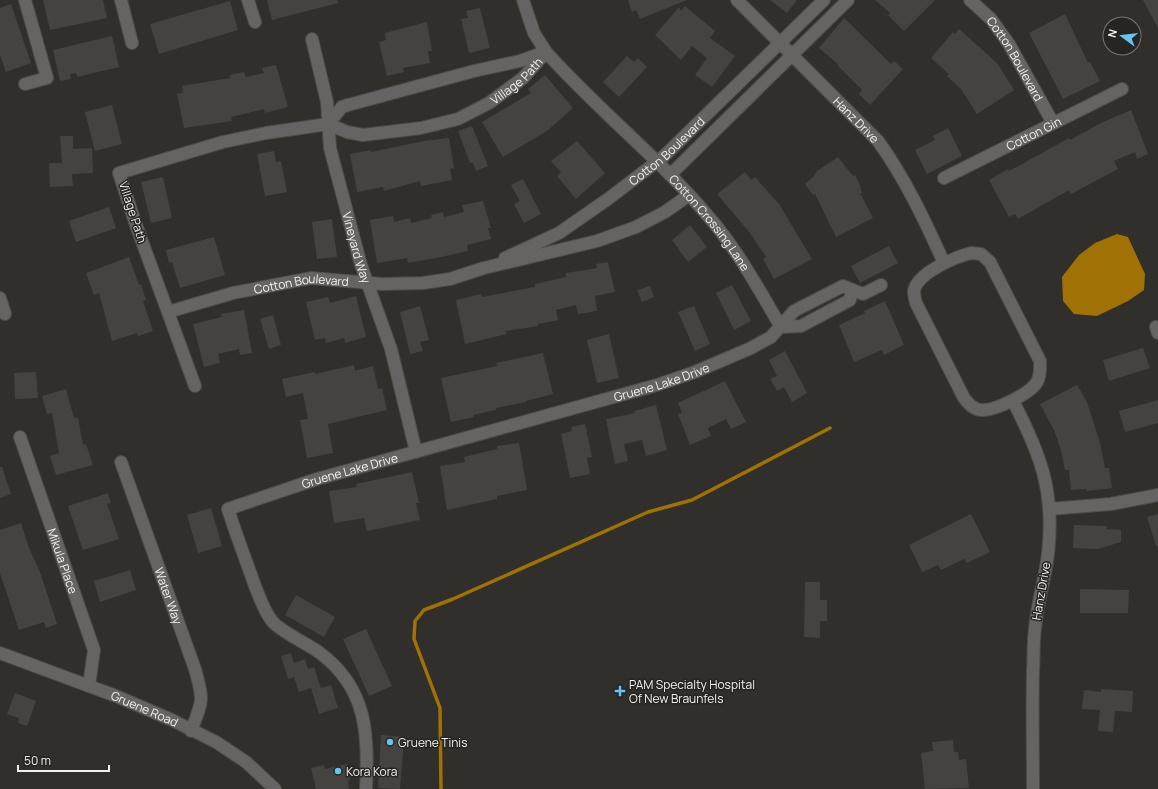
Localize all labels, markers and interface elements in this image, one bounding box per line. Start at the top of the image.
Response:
street label: Cotton Boulevard [983,13,1048,104]
north arrow [1102,16,1142,56]
text: N [1104,27,1120,39]
street label: Village Path [487,53,546,108]
street label: Hanz Drive [830,93,883,146]
street label: Cotton Gin [1003,112,1064,154]
street label: Cotton Boulevard [625,113,708,189]
street label: Cotton Crossing Lane [665,170,754,274]
street label: Village Path [115,179,151,245]
street label: Vineyard Way [339,210,376,286]
street label: Cotton Boulevard [252,269,350,297]
street label: Gruene Lake Drive [612,358,712,405]
street label: Gruene Lake Drive [299,449,400,492]
street label: Mikula Place [44,526,82,596]
street label: Hanz Drive [1028,561,1054,621]
street label: Water Way [151,565,187,627]
place label: PAM Specialty Hospital Of New Braunfels [629,676,755,707]
marker: PAM Specialty Hospital Of New Braunfels [614,685,626,697]
street label: Gruene Road [109,686,181,730]
place label: Gruene Tinis [398,734,467,751]
marker: Gruene Tinis [385,737,395,747]
scale bar [18,747,109,773]
text: 50 m [24,752,51,769]
place label: Kora Kora [346,763,397,780]
marker: Kora Kora [333,766,343,776]

